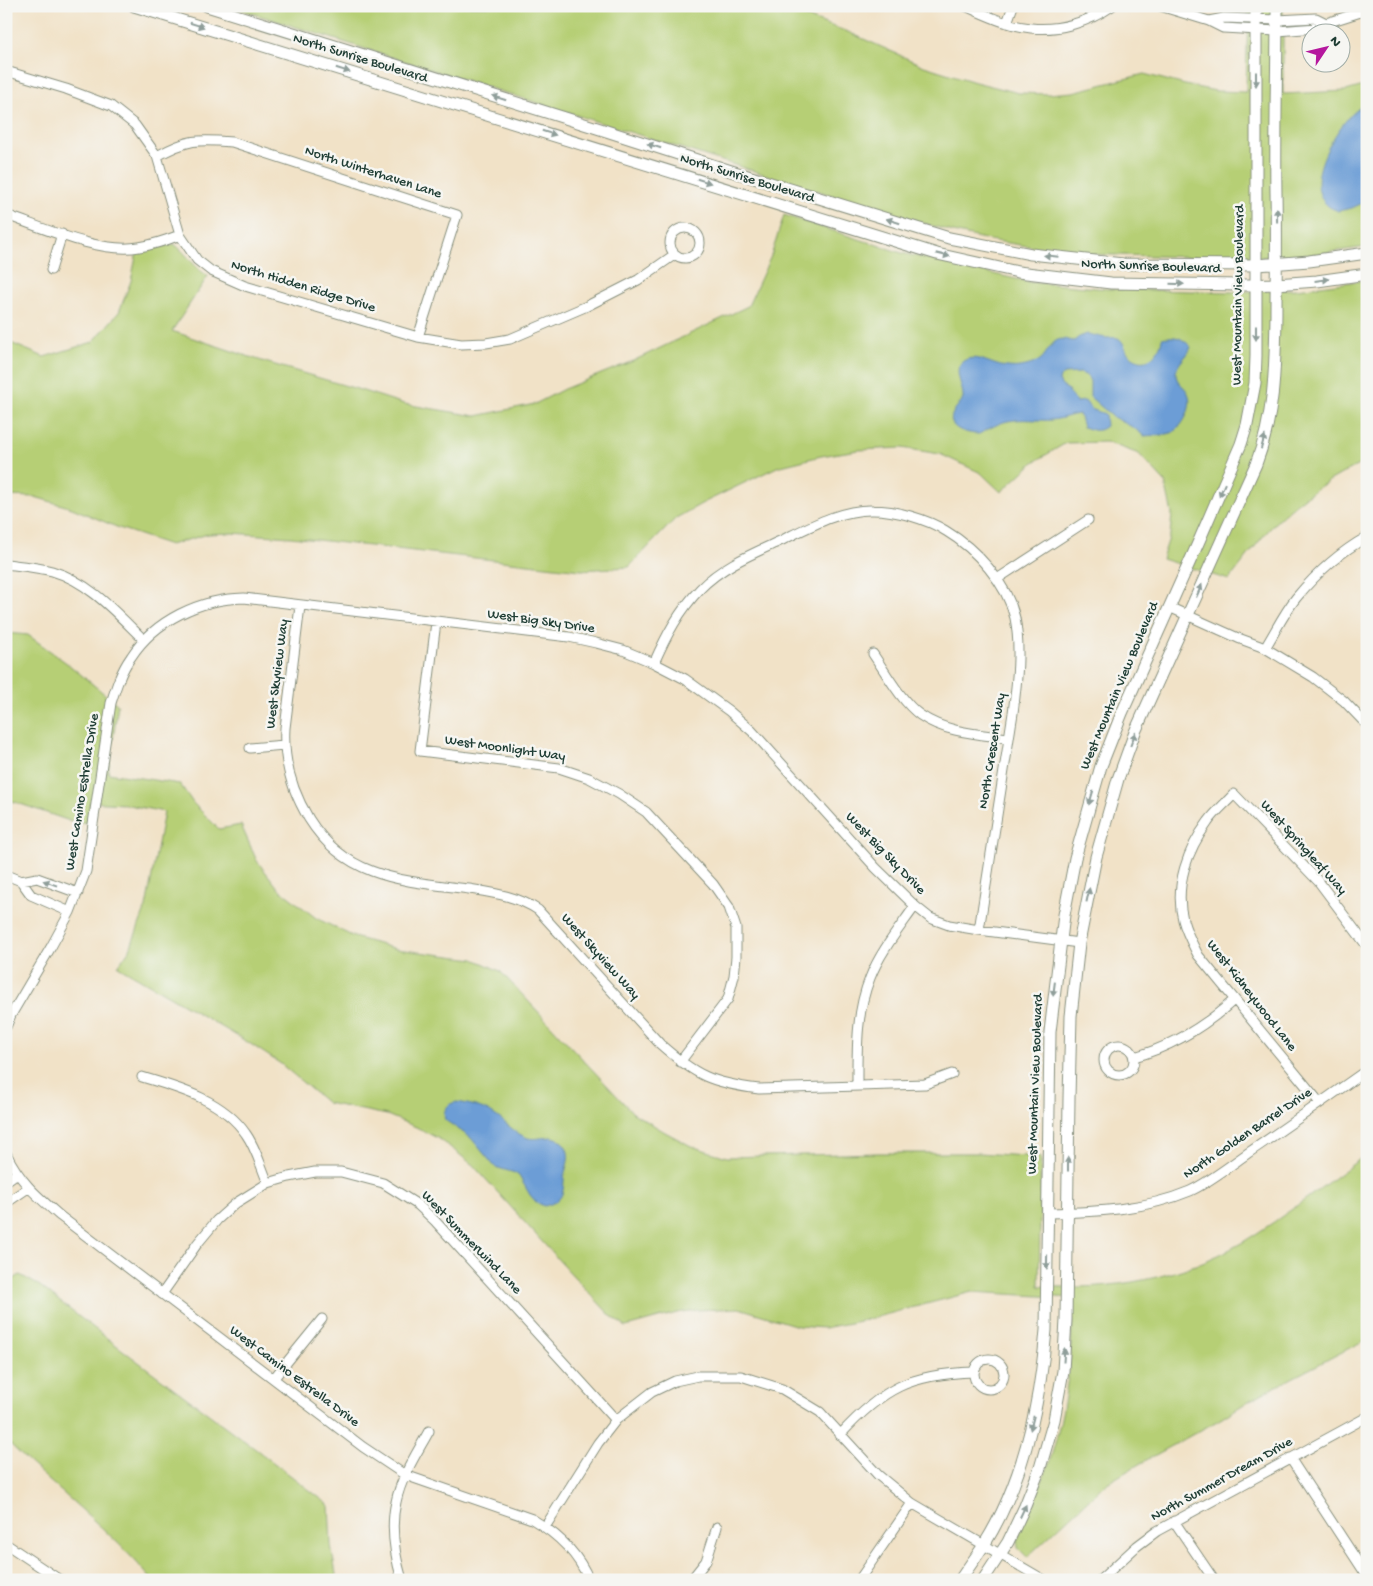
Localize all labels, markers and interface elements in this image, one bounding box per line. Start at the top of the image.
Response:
one-way arrow [190,22,205,30]
north arrow [1300,22,1350,72]
street label: North Sunrise Boulevard [291,30,431,88]
text: N [1325,33,1344,51]
one-way arrow [336,66,351,74]
one-way arrow [1252,71,1260,87]
one-way arrow [491,93,506,101]
one-way arrow [542,130,557,138]
one-way arrow [646,142,661,150]
street label: North Winterhaven Lane [302,143,444,203]
street label: North Sunrise Boulevard [678,150,818,208]
one-way arrow [697,178,712,186]
street label: West Mountain View Boulevard [1229,203,1249,385]
one-way arrow [1272,207,1280,223]
one-way arrow [885,216,900,224]
one-way arrow [936,251,951,259]
one-way arrow [1043,252,1059,260]
street label: North Sunrise Boulevard [1081,256,1223,278]
street label: North Hidden Ridge Drive [229,257,378,317]
one-way arrow [1314,276,1330,284]
one-way arrow [1169,281,1185,289]
one-way arrow [1252,326,1260,342]
one-way arrow [1260,434,1268,449]
one-way arrow [1217,483,1225,497]
one-way arrow [1195,584,1203,598]
street label: West Mountain View Boulevard [1077,598,1164,772]
street label: West Big Sky Drive [486,606,597,638]
street label: West Skyview Way [263,618,293,730]
street label: North Crescent Way [975,692,1011,810]
street label: West Camino Estrella Drive [62,712,104,872]
one-way arrow [1129,731,1137,746]
street label: West Moonlight Way [444,732,566,766]
one-way arrow [1087,791,1095,806]
street label: West Springleaf Way [1256,797,1350,899]
street label: West Big Sky Drive [841,809,929,899]
one-way arrow [42,879,57,887]
one-way arrow [1084,888,1092,903]
street label: West Skyview Way [557,910,643,1004]
street label: West Kidneywood Lane [1202,937,1300,1056]
one-way arrow [1050,981,1058,997]
street label: West Mountain View Boulevard [1024,992,1048,1175]
street label: North Golden Barrel Drive [1180,1084,1316,1183]
one-way arrow [1064,1156,1072,1172]
street label: West Summerwind Lane [417,1188,525,1299]
one-way arrow [1042,1254,1050,1270]
street label: West Camino Estrella Drive [226,1323,363,1432]
one-way arrow [1061,1346,1069,1362]
one-way arrow [1028,1416,1036,1431]
street label: North Summer Dream Drive [1148,1434,1296,1526]
one-way arrow [1019,1504,1027,1518]

